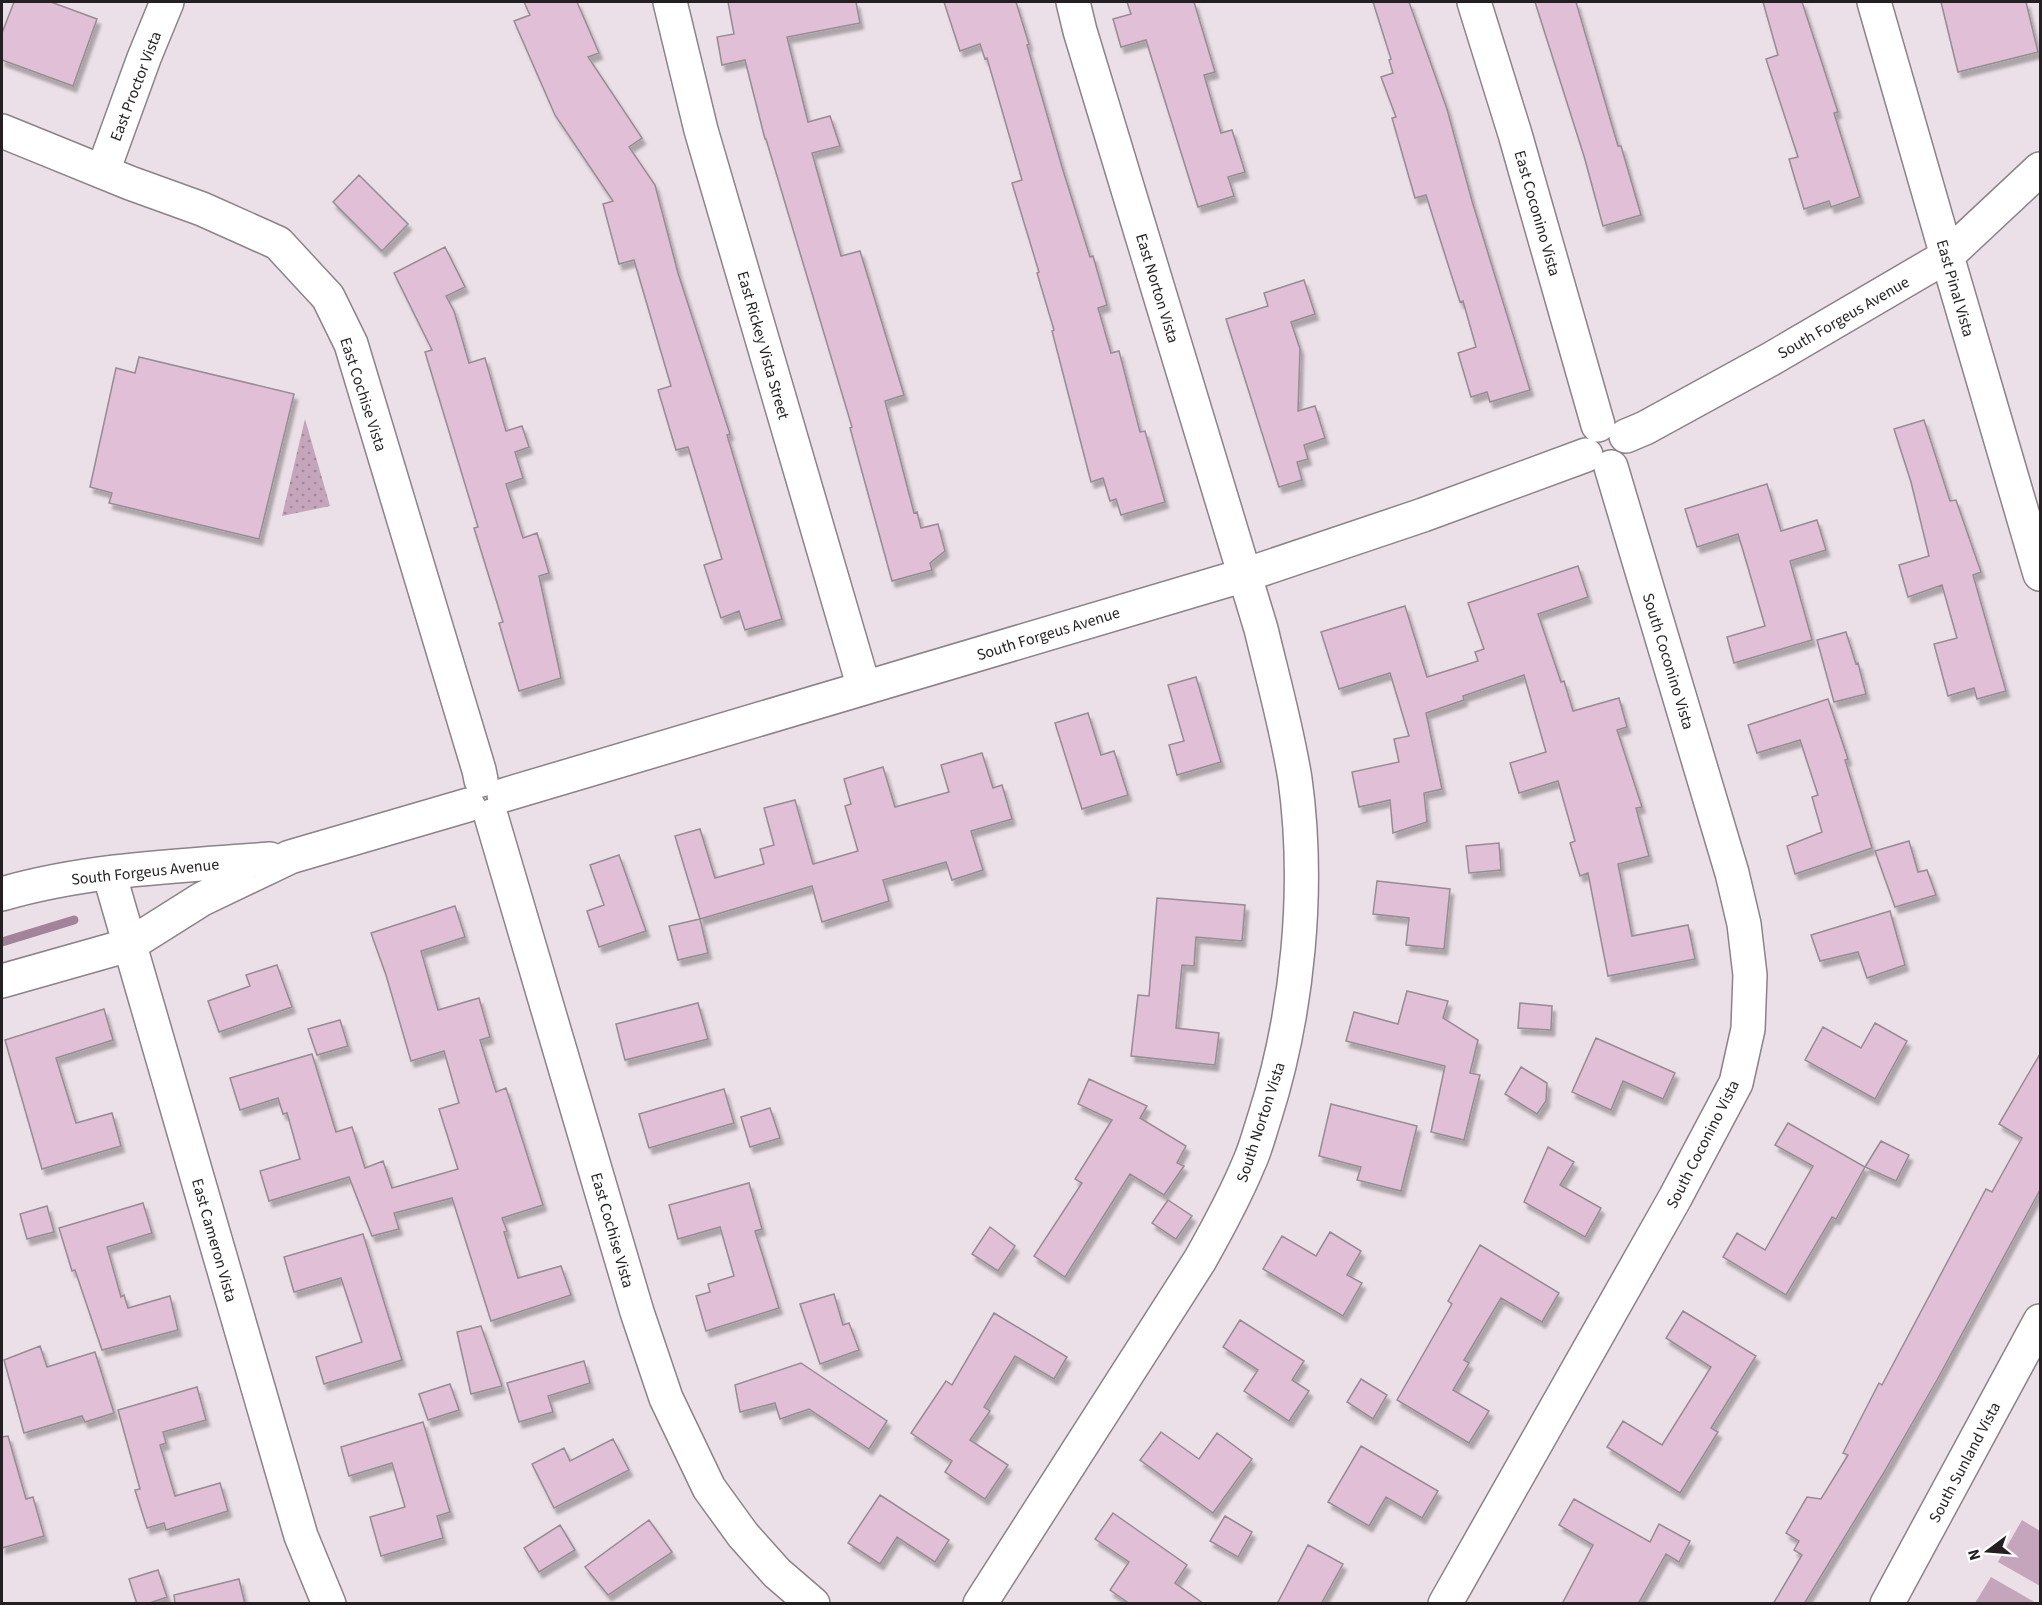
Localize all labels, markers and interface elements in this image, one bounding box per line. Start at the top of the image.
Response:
street label: East Proctor Vista [105,28,167,144]
street label: East Coconino Vista [1509,148,1566,279]
street label: East Norton Vista [1130,231,1184,346]
street label: East Pinal Vista [1931,237,1979,340]
street label: East Rickey Vista Street [731,269,795,422]
street label: South Forgeus Avenue [1774,271,1913,365]
street label: East Cochise Vista [334,334,392,454]
street label: South Coconino Vista [1637,590,1699,732]
street label: South Forgeus Avenue [974,602,1123,666]
street label: South Forgeus Avenue [70,853,220,891]
street label: South Norton Vista [1231,1059,1291,1185]
street label: South Coconino Vista [1661,1076,1745,1213]
street label: East Cochise Vista [585,1170,639,1290]
street label: East Cameron Vista [186,1176,242,1305]
street label: South Sunland Vista [1924,1398,2006,1527]
north arrow [1958,1521,2018,1581]
text: N [1963,1547,1987,1563]

